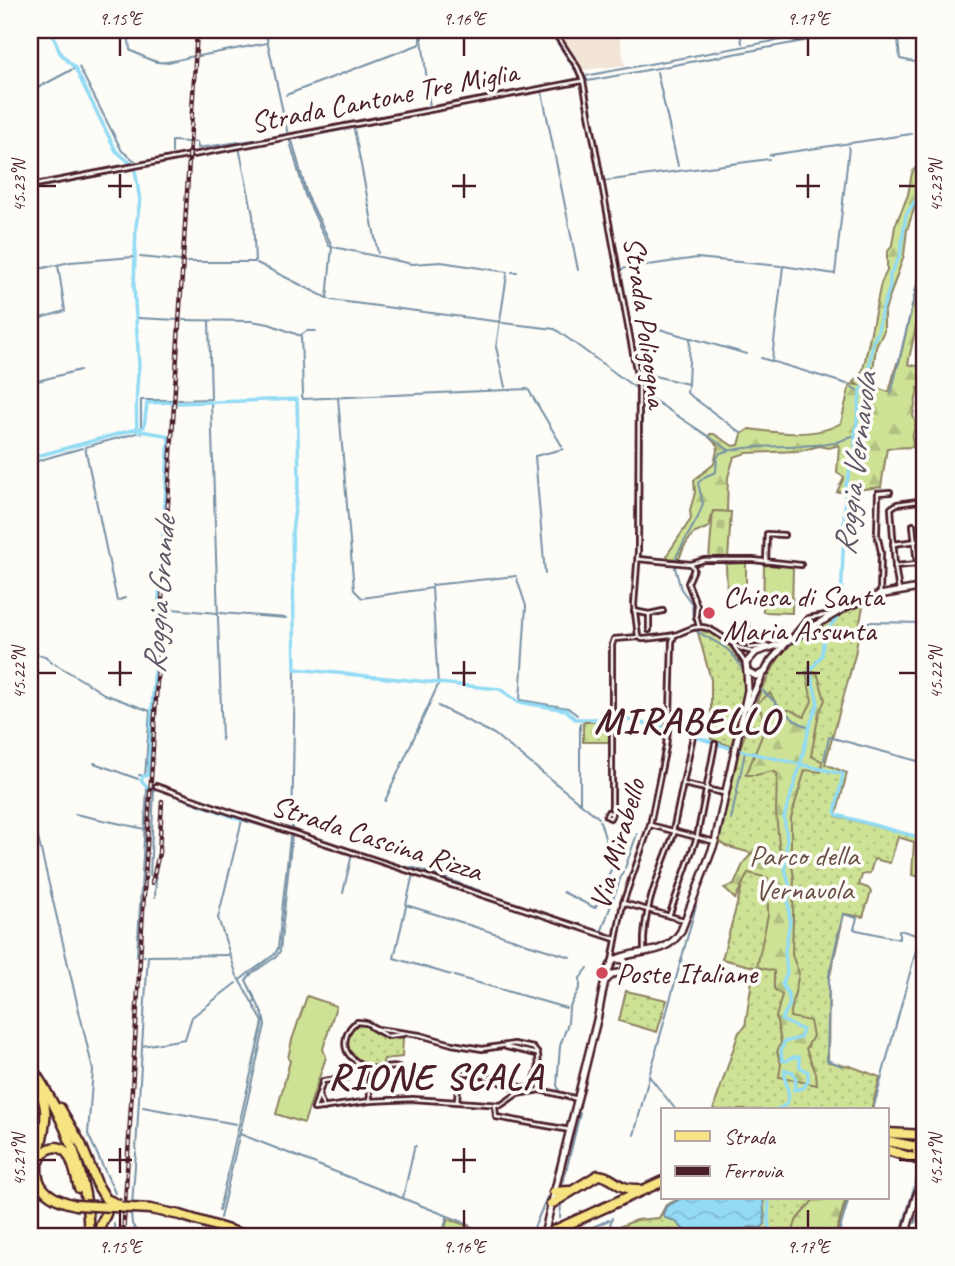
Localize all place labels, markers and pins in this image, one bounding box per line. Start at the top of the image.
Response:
place label: Chiesa di Santa Maria Assunta [723,577,886,649]
marker: Chiesa di Santa Maria Assunta [701,605,717,621]
place label: Poste Italiane [616,954,759,992]
marker: Poste Italiane [594,965,610,981]

